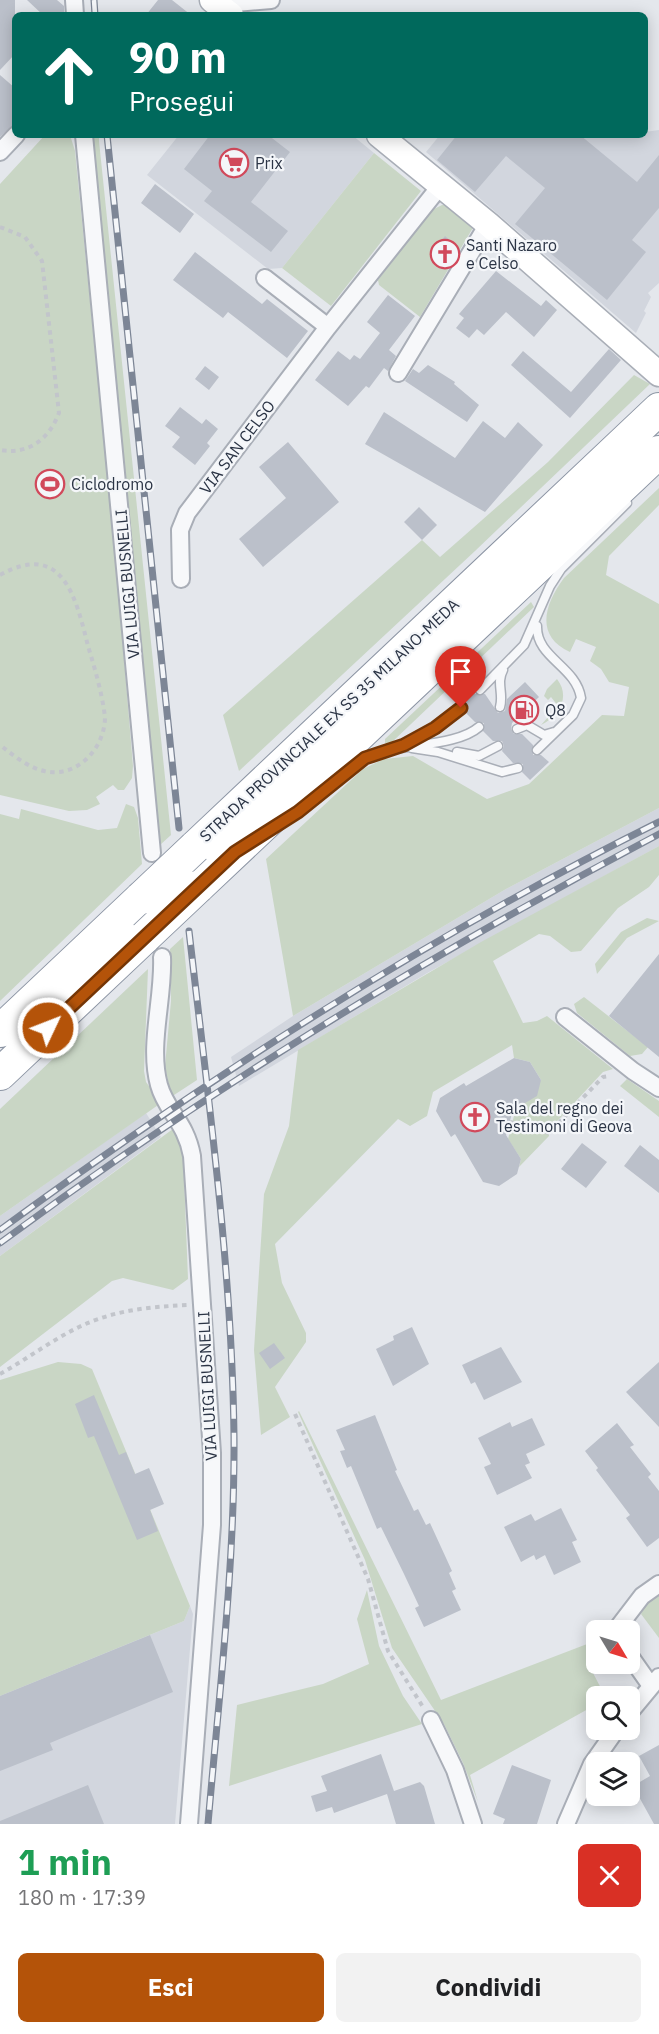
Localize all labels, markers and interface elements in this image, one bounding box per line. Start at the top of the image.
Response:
text: 90 m [129,30,227,85]
icon: ahead [30,36,108,114]
text: Prosegui [129,83,234,118]
supermarket icon: Prix [218,147,250,179]
place label: Prix [255,153,283,173]
place label: Santi Nazaro e Celso [466,235,557,273]
church icon: Santi Nazaro e Celso [429,238,461,270]
street label: VIA SAN CELSO [195,396,279,498]
sports icon: Ciclodromo [34,468,66,500]
place label: Ciclodromo [71,474,153,494]
street label: VIA LUIGI BUSNELLI [111,508,143,660]
street label: STRADA PROVINCIALE EX SS 35 MILANO-MEDA [195,594,463,846]
pin [435,646,486,708]
icon: arrive [444,655,477,688]
fuel station icon: Q8 [508,694,540,726]
place label: Q8 [545,700,566,720]
position arrow [16,996,80,1060]
place label: Sala del regno dei Testimoni di Geova [496,1098,633,1136]
church icon: Sala del regno dei Testimoni di Geova [459,1101,491,1133]
street label: VIA LUIGI BUSNELLI [193,1311,221,1461]
north arrow [586,1620,640,1674]
map controls [586,1620,640,1806]
button: search [586,1686,640,1740]
button: layers [586,1752,640,1806]
text: 1 min [18,1838,112,1885]
button: close [578,1844,641,1907]
text: 180 m · 17:39 [18,1884,146,1911]
button: Esci [18,1953,324,2022]
button: Condividi [336,1953,641,2022]

